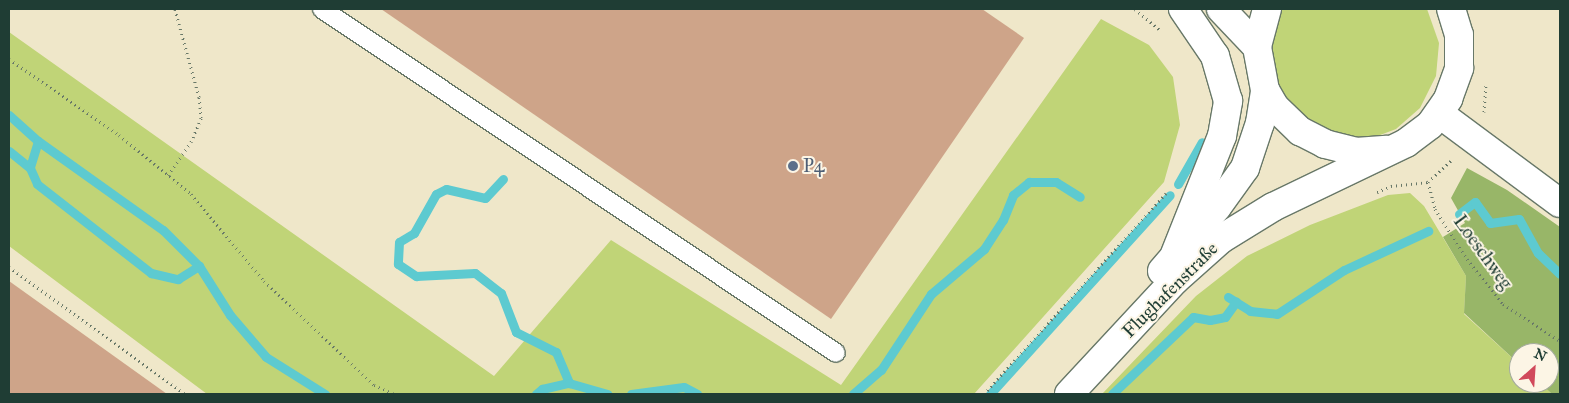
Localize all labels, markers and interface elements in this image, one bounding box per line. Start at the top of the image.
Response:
place label: P4 [803,155,824,177]
marker: P4 [787,160,799,172]
street label: Loeschweg [1448,210,1518,294]
street label: Flughafenstraße [1117,237,1223,343]
north arrow [1509,343,1559,393]
text: N [1531,345,1549,365]

